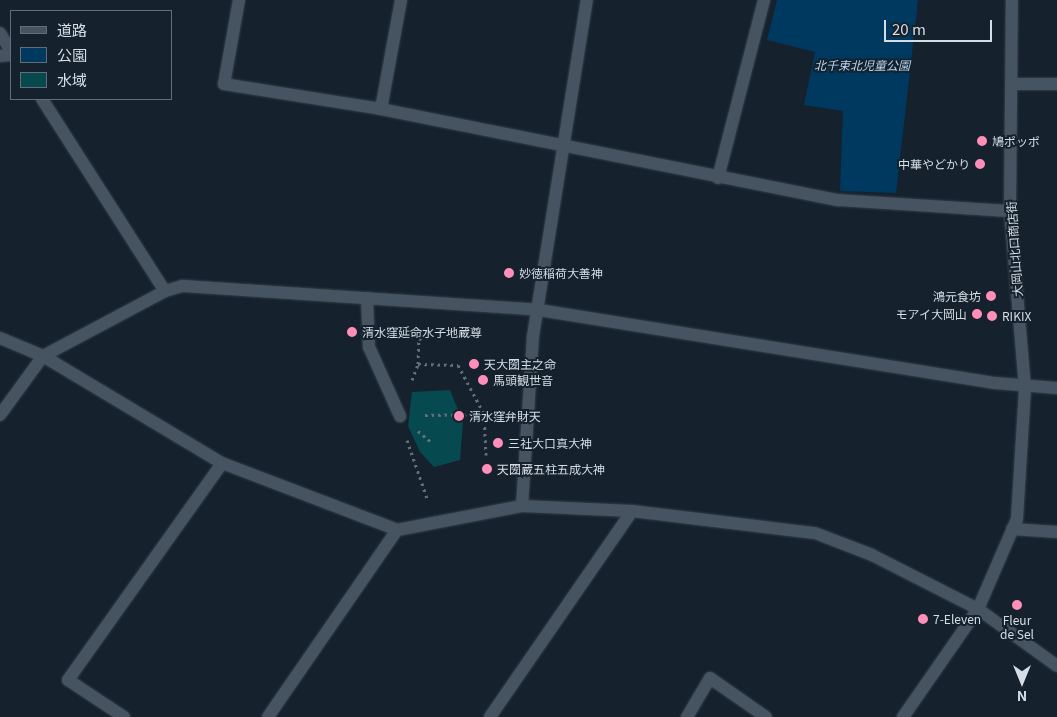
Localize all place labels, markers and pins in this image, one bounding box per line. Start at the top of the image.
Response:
place label: 鳩ポッポ [992,134,1040,148]
marker: 鳩ポッポ [976,135,988,147]
place label: 中華やどかり [898,157,970,171]
marker: 中華やどかり [974,158,986,170]
place label: 妙徳稲荷大善神 [519,266,603,280]
marker: 妙徳稲荷大善神 [503,267,515,279]
place label: 鴻元食坊 [933,289,981,303]
marker: 鴻元食坊 [985,290,997,302]
place label: モアイ大岡山 [895,307,967,321]
marker: モアイ大岡山 [971,308,983,320]
place label: RIKIX [1002,309,1031,323]
marker: RIKIX [986,310,998,322]
place label: 清水窪延命水子地蔵尊 [362,325,482,339]
marker: 清水窪延命水子地蔵尊 [346,326,358,338]
place label: 天大圀主之命 [484,357,556,371]
marker: 天大圀主之命 [468,358,480,370]
place label: 馬頭観世音 [493,373,553,387]
marker: 馬頭観世音 [477,374,489,386]
place label: 清水窪弁財天 [469,409,541,423]
marker: 清水窪弁財天 [453,410,465,422]
place label: 三社大口真大神 [508,436,592,450]
marker: 三社大口真大神 [492,437,504,449]
place label: 天圀蔵五柱五成大神 [497,462,605,476]
marker: 天圀蔵五柱五成大神 [481,463,493,475]
marker: Fleur de Sel [1011,599,1023,611]
place label: 7-Eleven [933,612,981,626]
marker: 7-Eleven [917,613,929,625]
place label: Fleur de Sel [1000,613,1034,641]

